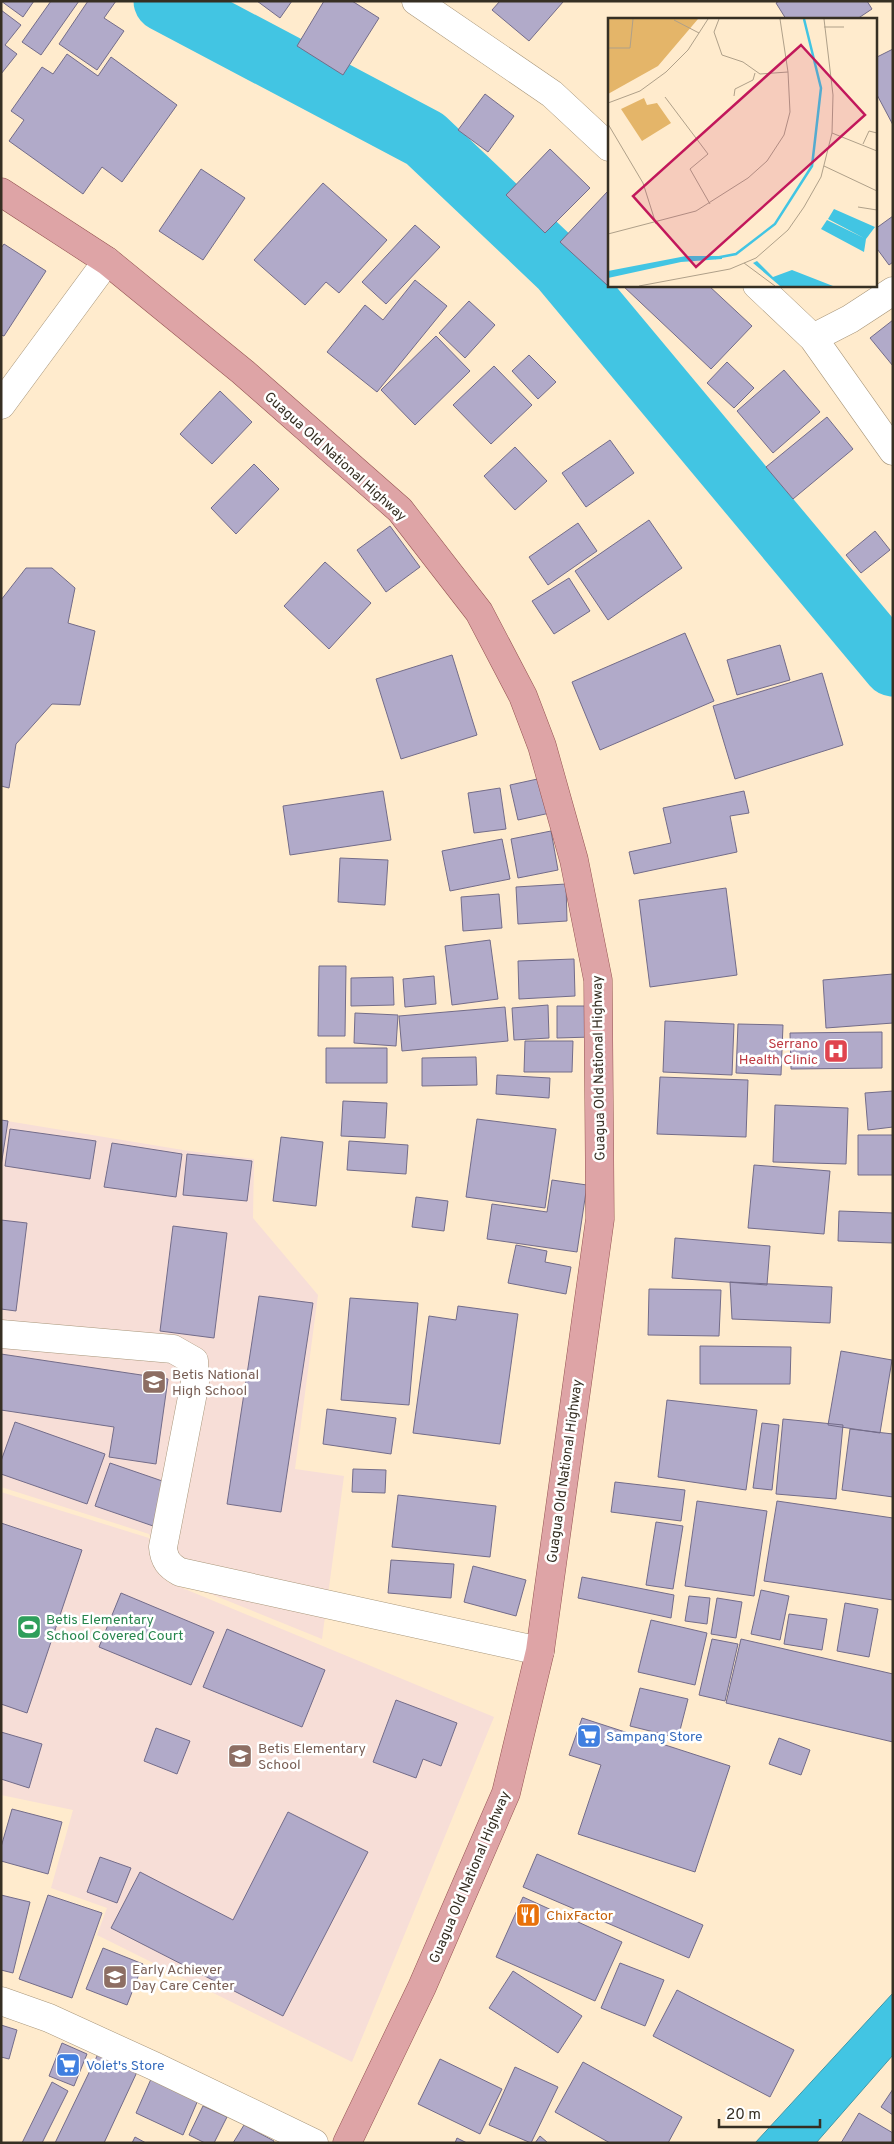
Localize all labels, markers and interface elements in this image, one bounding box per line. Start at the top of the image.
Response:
inset map [608,18,876,286]
street label: Guagua Old National Highway [260,389,410,526]
street label: Guagua Old National Highway [589,975,610,1161]
place label: Serrano Health Clinic [739,1036,818,1069]
hospital icon: Serrano Health Clinic [823,1038,849,1064]
place label: Betis National High School [172,1367,259,1400]
school or university icon: Betis National High School [141,1369,167,1395]
street label: Guagua Old National Highway [544,1378,587,1564]
place label: Betis Elementary School Covered Court [46,1612,184,1645]
sports icon: Betis Elementary School Covered Court [16,1614,42,1640]
supermarket icon: Sampang Store [576,1723,602,1749]
place label: Sampang Store [606,1729,703,1746]
place label: Betis Elementary School [258,1741,366,1774]
school or university icon: Betis Elementary School [227,1743,253,1769]
street label: Guagua Old National Highway [426,1789,514,1966]
restaurant icon: ChixFactor [515,1902,541,1928]
place label: ChixFactor [546,1908,614,1925]
place label: Early Achiever Day Care Center [132,1962,235,1995]
school or university icon: Early Achiever Day Care Center [102,1964,128,1990]
supermarket icon: Volet's Store [55,2052,81,2078]
place label: Volet's Store [86,2058,165,2075]
scale bar [719,2096,820,2128]
text: 20 m [726,2106,761,2125]

